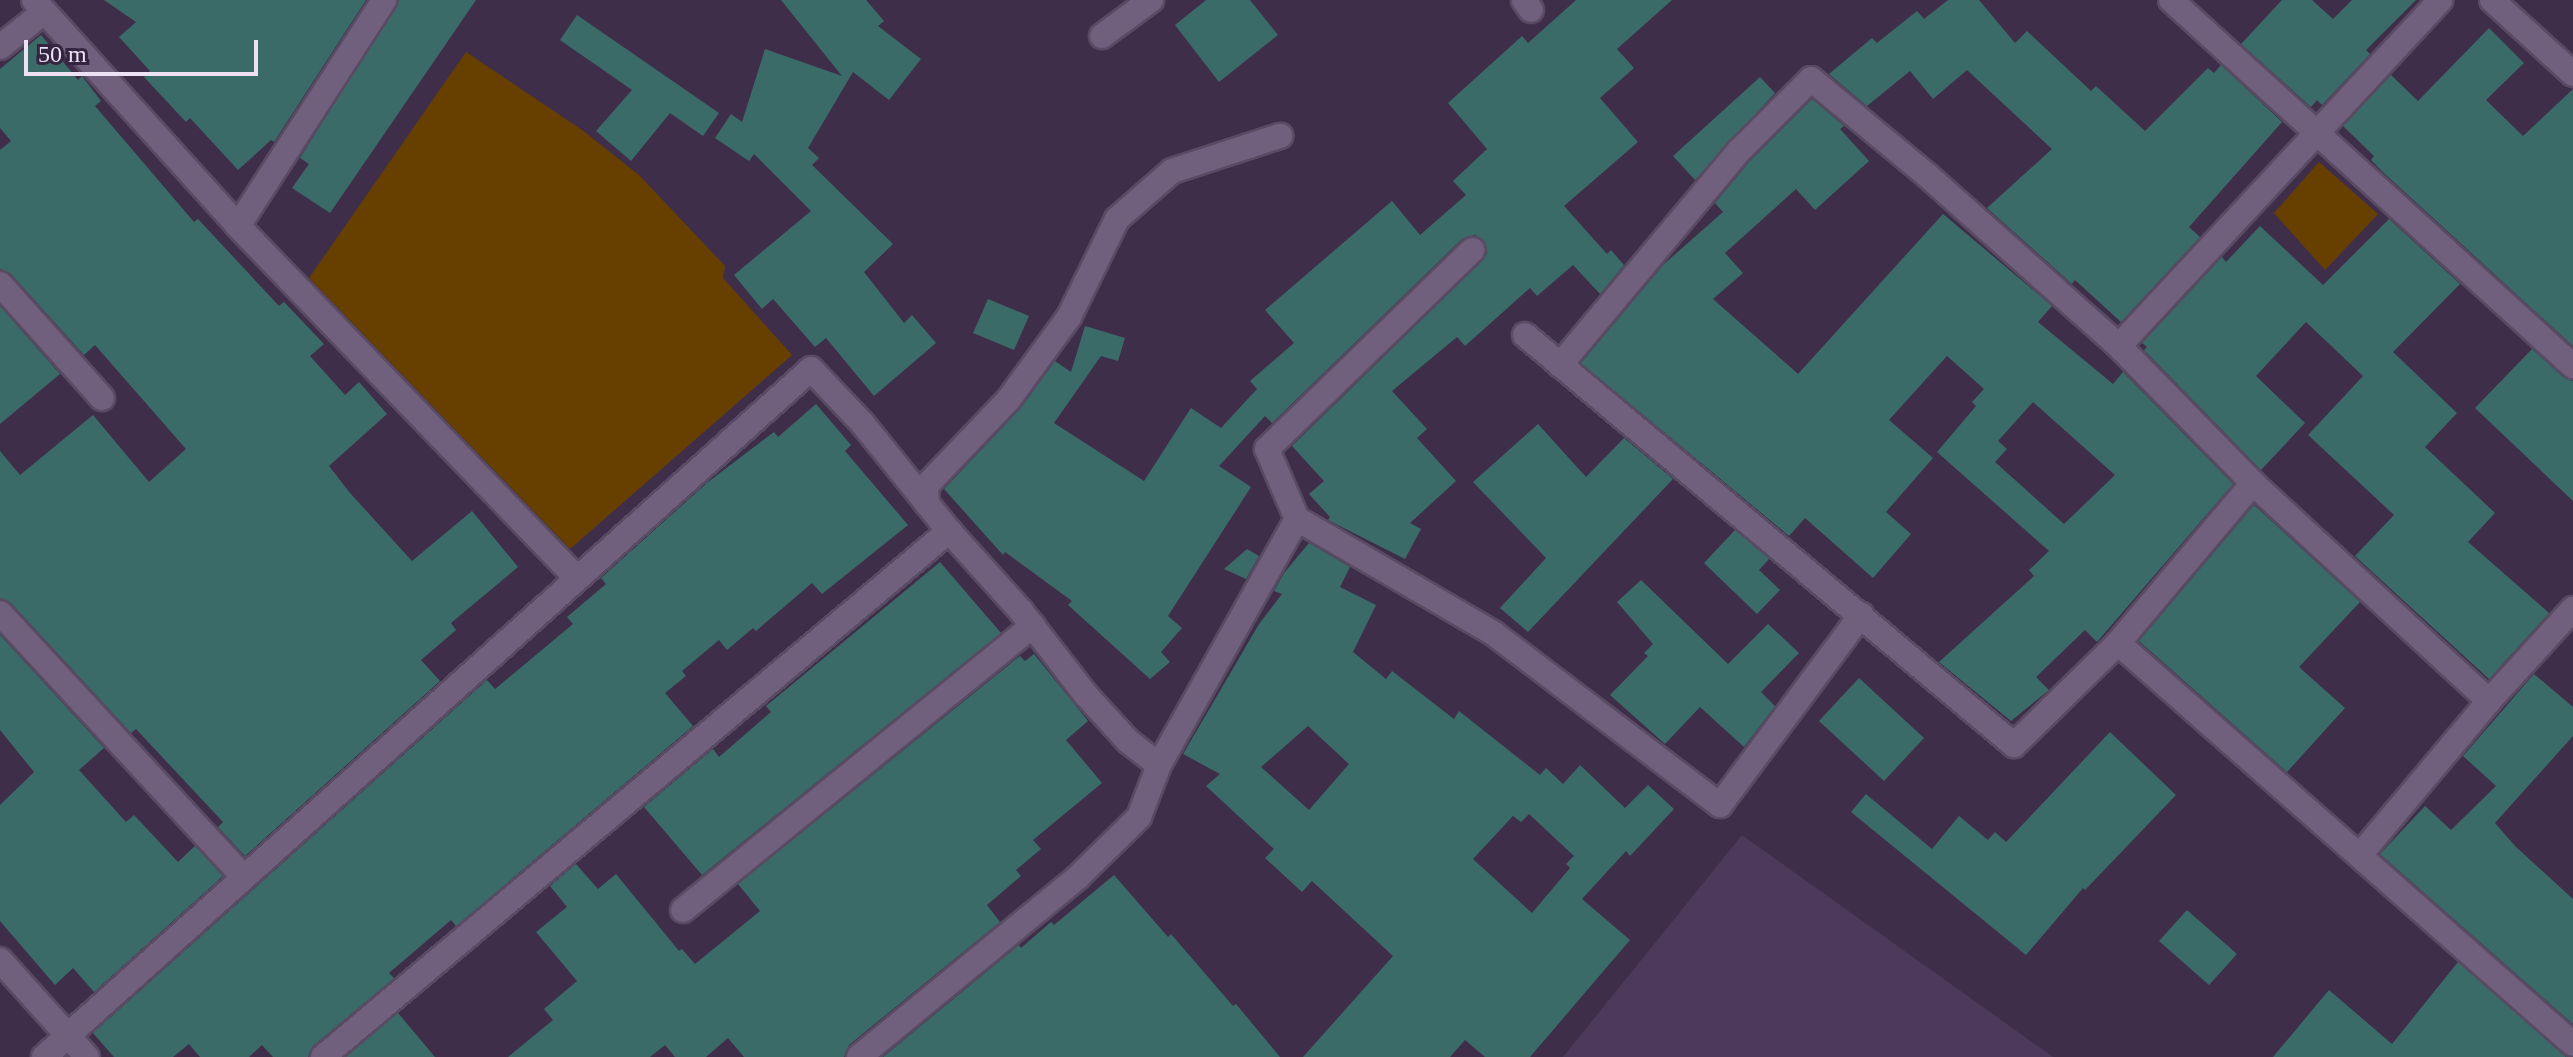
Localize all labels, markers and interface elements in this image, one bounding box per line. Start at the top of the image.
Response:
scale bar [28,24,262,74]
text: 50 m [38,41,87,67]

